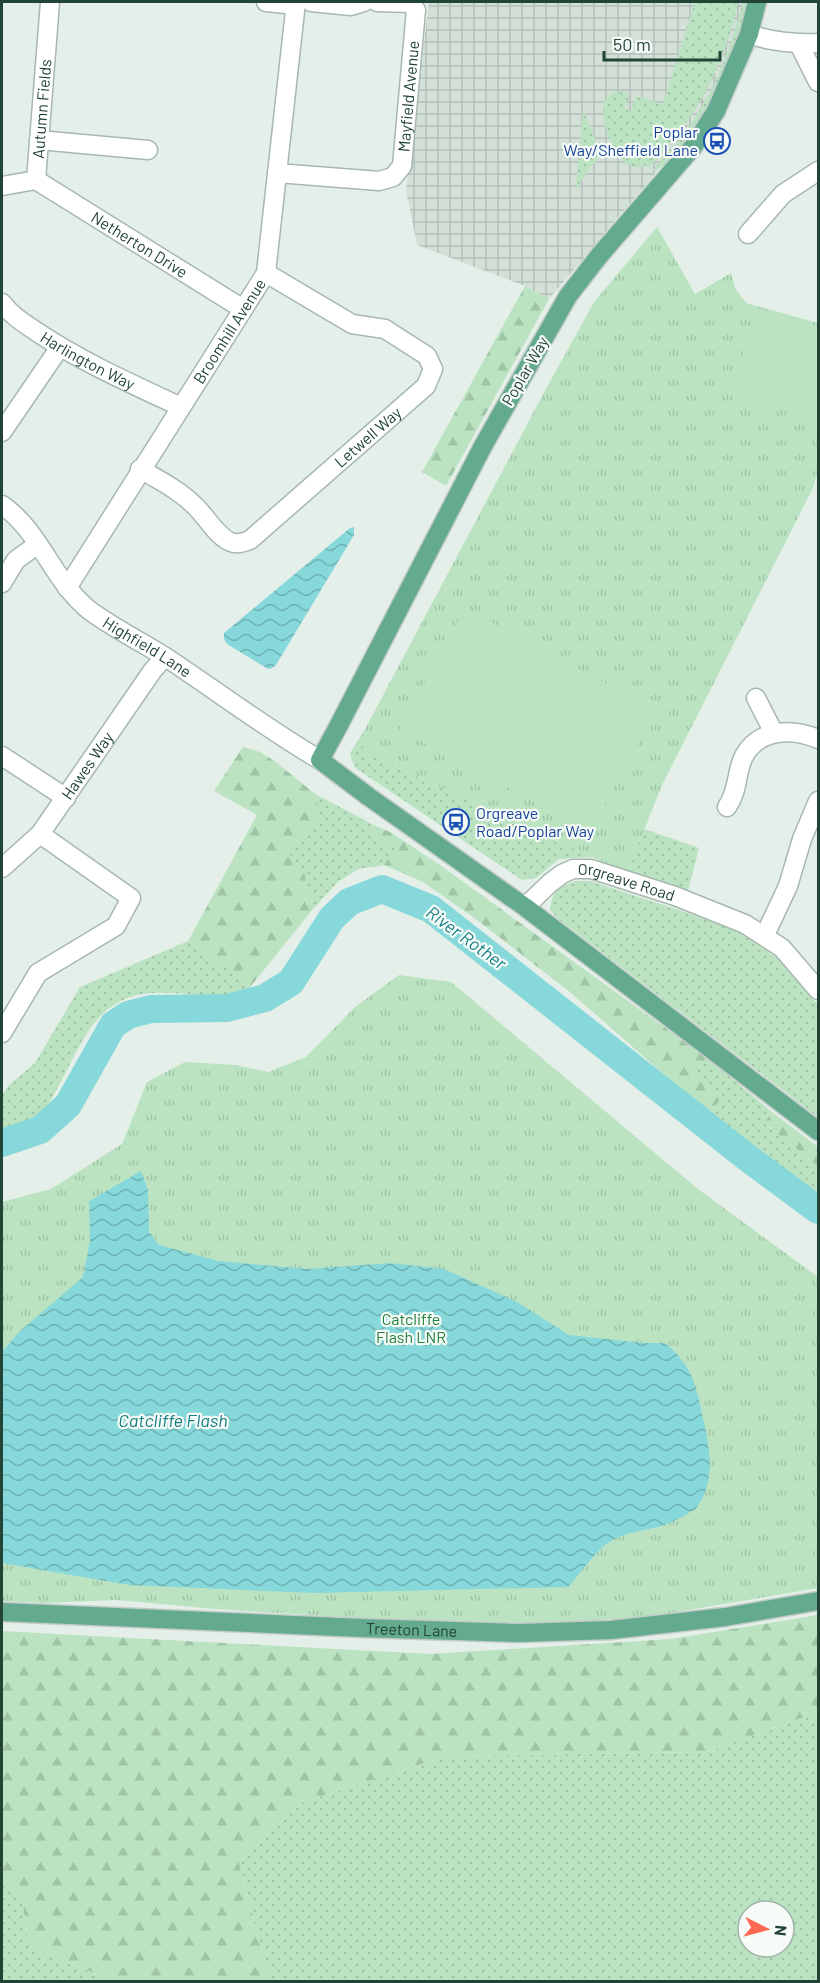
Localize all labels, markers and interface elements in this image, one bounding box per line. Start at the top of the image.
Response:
scale bar [604,24,720,62]
text: 50 m [613,33,651,55]
street label: Mayfield Avenue [393,40,422,153]
street label: Autumn Fields [28,58,54,159]
place label: Poplar Way/Sheffield Lane [564,122,698,159]
bus stop icon: Poplar Way/Sheffield Lane [702,126,732,156]
street label: Netherton Drive [88,207,192,281]
street label: Broomhill Avenue [189,275,269,387]
street label: Harlington Way [37,327,139,393]
street label: Poplar Way [497,332,552,409]
street label: Letwell Way [330,402,405,471]
street label: Highfield Lane [100,612,195,681]
street label: Hawes Way [57,727,117,803]
place label: Orgreave Road/Poplar Way [476,803,595,840]
bus stop icon: Orgreave Road/Poplar Way [441,807,471,837]
street label: Orgreave Road [578,859,678,904]
water label: River Rother [422,901,511,974]
park label: Catcliffe Flash LNR [376,1309,446,1346]
water label: Catcliffe Flash [118,1409,228,1431]
street label: Treeton Lane [366,1618,458,1640]
north arrow [736,1899,796,1959]
text: N [771,1924,791,1937]

